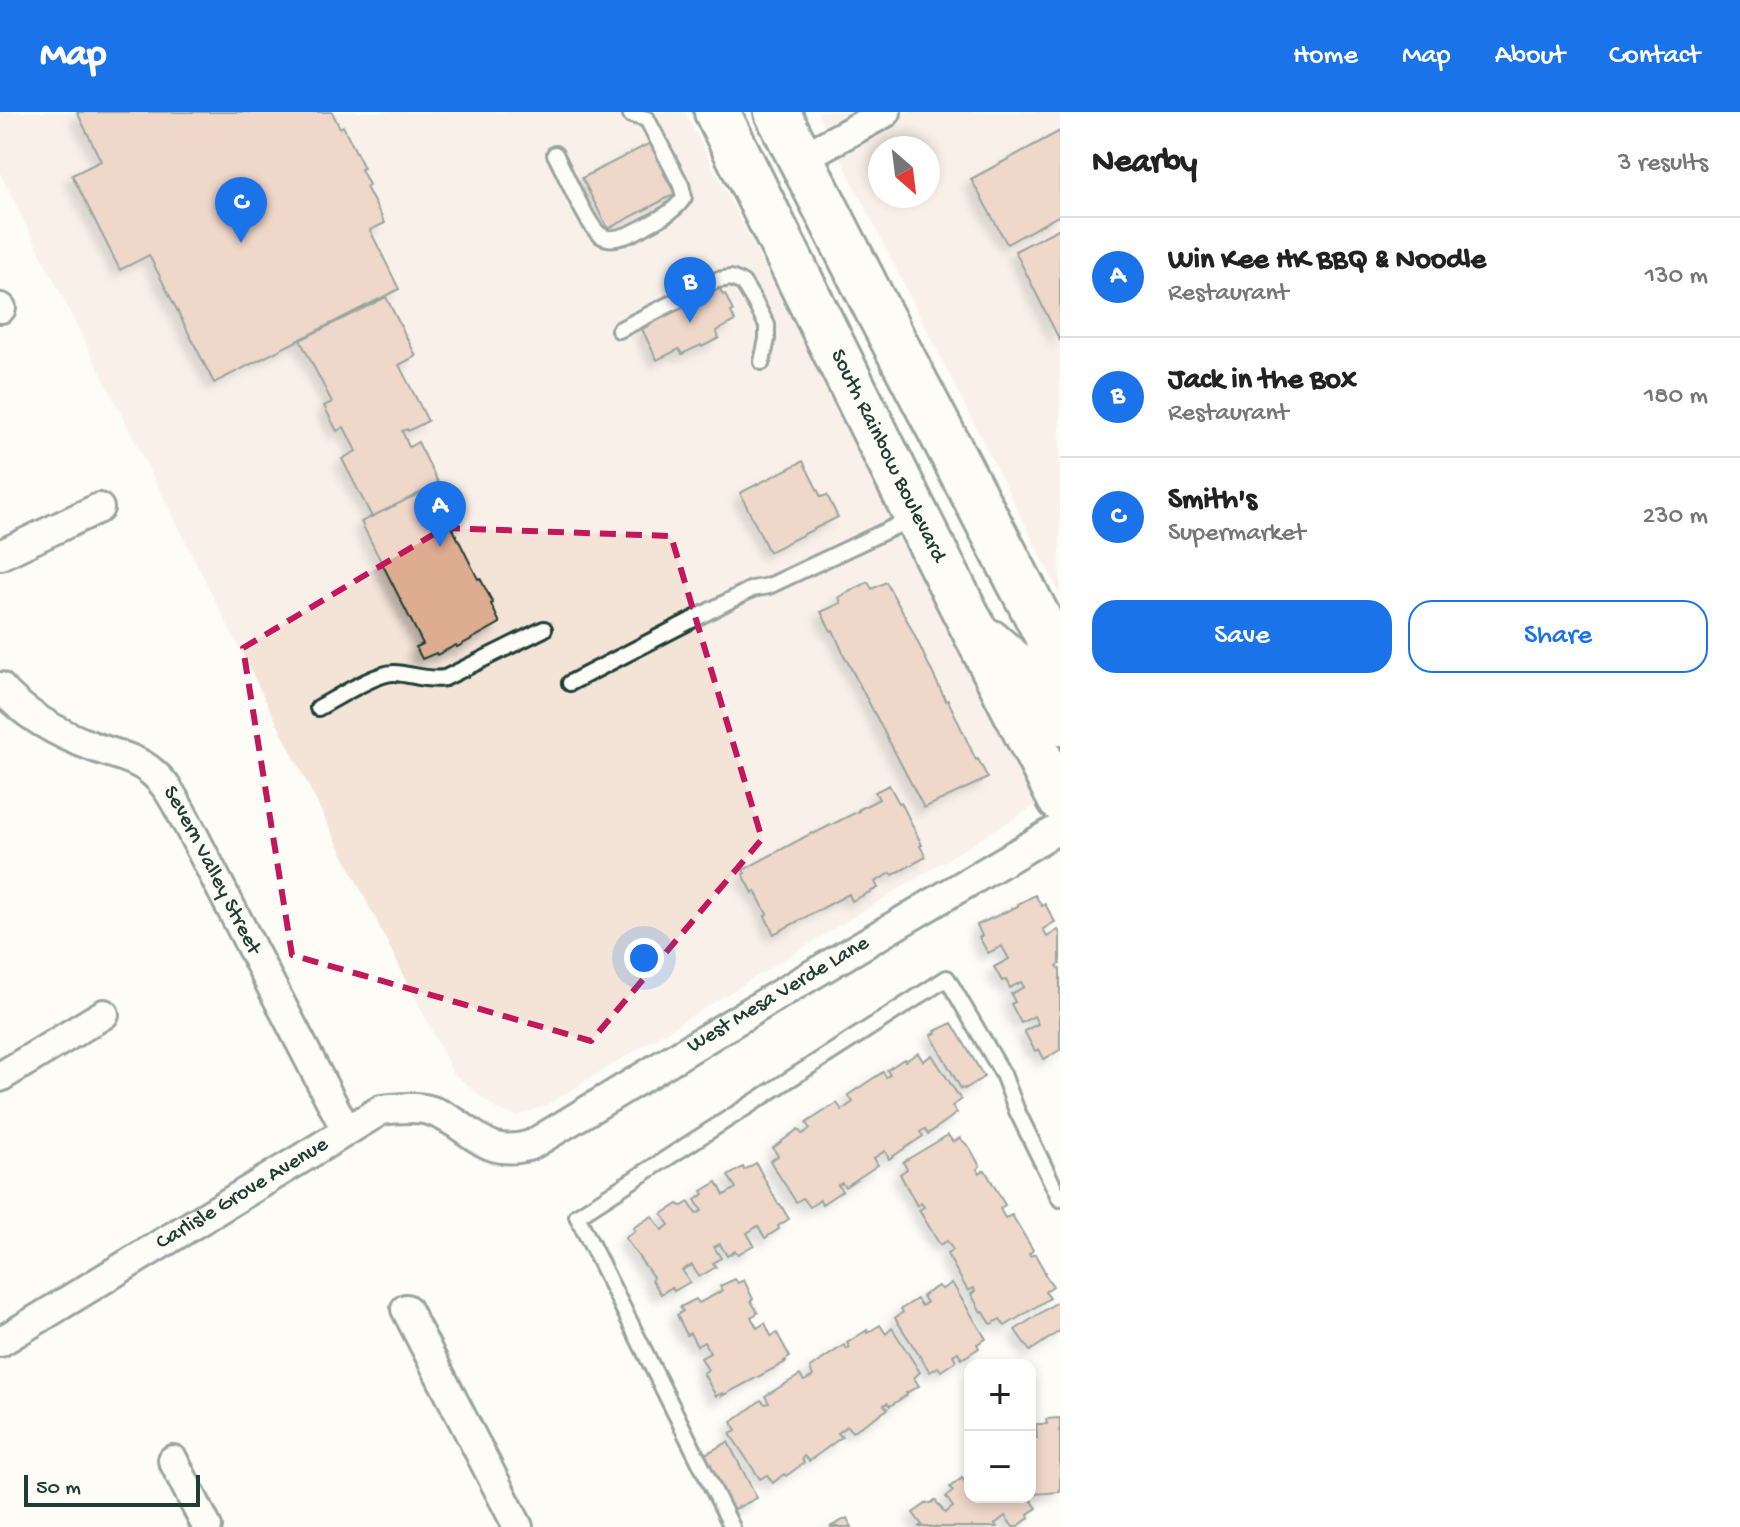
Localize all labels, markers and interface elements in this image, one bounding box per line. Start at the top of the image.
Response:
text: Map [40,34,106,78]
text: Home [1293,40,1358,73]
text: Map [1402,40,1451,73]
text: About [1495,40,1565,73]
text: Contact [1609,40,1700,73]
north arrow [868,136,940,208]
text: Nearby [1092,144,1197,184]
text: 3 results [1618,149,1708,180]
pin: C [215,177,267,243]
text: Win Kee HK BBQ & Noodle [1168,244,1486,279]
pin: B [664,257,716,323]
text: A [1110,262,1126,293]
text: 130 m [1645,262,1708,293]
text: Restaurant [1168,279,1288,310]
street label: South Rainbow Boulevard [824,346,952,569]
text: Jack in the Box [1168,364,1357,399]
text: B [1111,382,1125,413]
text: 180 m [1644,382,1708,413]
text: Restaurant [1168,399,1288,430]
pin: A [414,481,466,547]
text: Smith's [1168,484,1257,519]
text: C [1111,502,1125,533]
text: 230 m [1642,502,1708,533]
text: Supermarket [1168,519,1305,550]
button: Save [1092,600,1392,673]
button: Share [1408,600,1708,673]
street label: Severn Valley Street [156,781,267,961]
street label: West Mesa Verde Lane [683,930,875,1060]
your location [624,938,664,978]
street label: Carlisle Grove Avenue [152,1132,334,1257]
map controls [964,1359,1036,1503]
button: + [964,1359,1036,1431]
button: − [964,1431,1036,1503]
scale bar [24,1471,200,1507]
text: 50 m [36,1476,81,1502]

